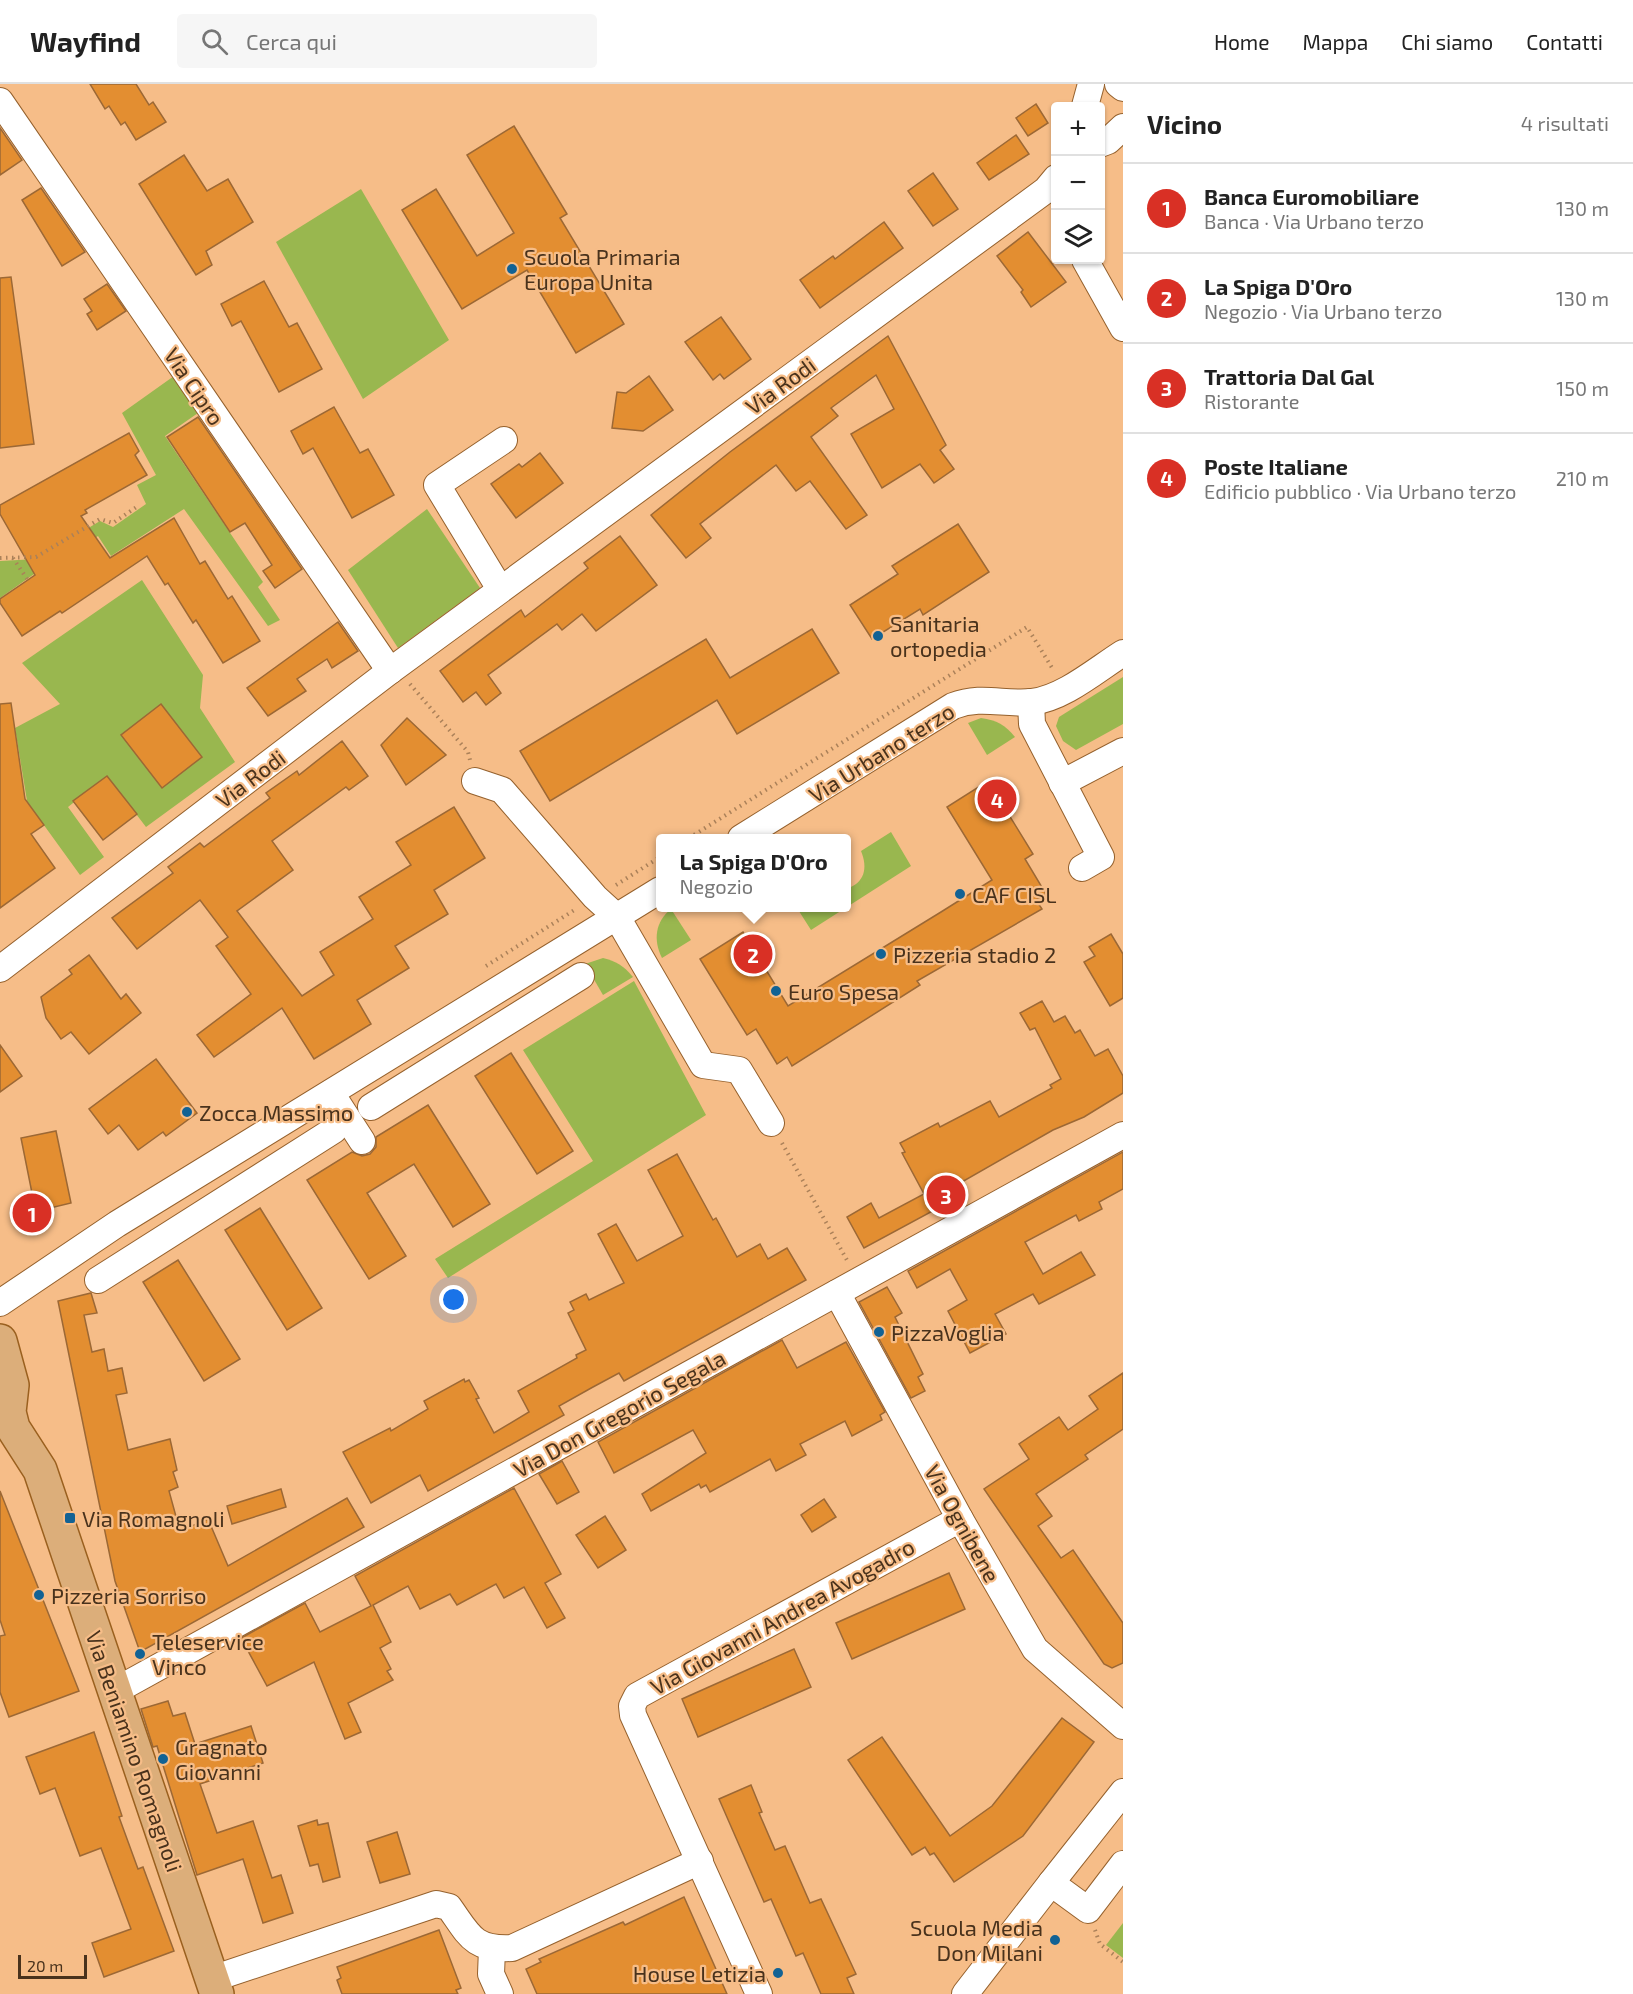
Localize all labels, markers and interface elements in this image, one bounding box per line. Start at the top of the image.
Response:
search box [177,14,597,68]
text: Wayfind [30,24,141,58]
icon: search [198,25,231,58]
text: Cerca qui [246,28,337,54]
text: Home [1214,29,1270,54]
text: Mappa [1303,29,1368,54]
text: Chi siamo [1401,29,1493,54]
text: Contatti [1526,29,1603,54]
map controls [1051,102,1105,264]
button: + [1051,102,1105,156]
text: Vicino [1147,108,1222,139]
text: 4 risultati [1521,111,1609,135]
button: − [1051,156,1105,210]
text: Banca Euromobiliare [1204,183,1419,209]
text: 1 [1162,196,1171,220]
text: 130 m [1556,196,1609,220]
text: Banca · Via Urbano terzo [1204,209,1424,233]
button: layers [1051,210,1105,264]
place label: Scuola Primaria Europa Unita [524,243,681,294]
marker: Scuola Primaria Europa Unita [505,262,519,276]
text: La Spiga D'Oro [1204,273,1352,299]
text: 2 [1161,286,1172,310]
text: 130 m [1556,286,1609,310]
text: Negozio · Via Urbano terzo [1204,299,1442,323]
street label: Via Cipro [160,342,230,430]
street label: Via Rodi [740,351,820,419]
text: Trattoria Dal Gal [1204,363,1374,389]
text: 3 [1161,376,1172,400]
text: 150 m [1556,376,1609,400]
text: Ristorante [1204,389,1299,413]
text: Poste Italiane [1204,453,1348,479]
text: 4 [1160,466,1173,490]
text: 210 m [1556,466,1609,490]
text: Edificio pubblico · Via Urbano terzo [1204,479,1516,503]
place label: Sanitaria ortopedia [890,610,987,661]
marker: Sanitaria ortopedia [871,629,885,643]
street label: Via Urbano terzo [804,697,958,807]
street label: Via Rodi [210,744,290,812]
pin: 4 [978,776,1016,822]
popup [656,834,851,912]
text: La Spiga D'Oro [679,848,828,874]
text: Negozio [679,874,753,898]
place label: CAF CISL [972,881,1057,907]
marker: CAF CISL [953,887,967,901]
pin: 2 [734,932,772,976]
place label: Pizzeria stadio 2 [893,941,1056,967]
marker: Pizzeria stadio 2 [874,947,888,961]
place label: Euro Spesa [788,978,899,1004]
marker: Euro Spesa [769,984,783,998]
place label: Zocca Massimo [199,1099,353,1125]
marker: Zocca Massimo [180,1105,194,1119]
pin: 3 [926,1172,966,1218]
pin: 1 [12,1190,51,1236]
your location [439,1285,468,1314]
place label: PizzaVoglia [891,1319,1005,1345]
marker: PizzaVoglia [872,1325,886,1339]
street label: Via Don Gregorio Segala [509,1344,729,1482]
street label: Via Ognibene [920,1460,1006,1586]
place label: Via Romagnoli [82,1505,225,1531]
marker: Via Romagnoli [63,1511,77,1525]
street label: Via Giovanni Andrea Avogadro [646,1533,918,1699]
place label: Pizzeria Sorriso [51,1582,207,1608]
marker: Pizzeria Sorriso [32,1588,46,1602]
street label: Via Beniamino Romagnoli [81,1627,189,1875]
place label: Teleservice Vinco [152,1628,264,1679]
marker: Teleservice Vinco [133,1647,147,1661]
place label: Gragnato Giovanni [175,1733,268,1784]
marker: Gragnato Giovanni [156,1752,170,1766]
place label: Scuola Media Don Milani [910,1914,1043,1965]
marker: Scuola Media Don Milani [1048,1933,1062,1947]
scale bar [18,1952,87,1980]
text: 20 m [27,1956,63,1975]
place label: House Letizia [633,1960,766,1986]
marker: House Letizia [771,1966,785,1980]

